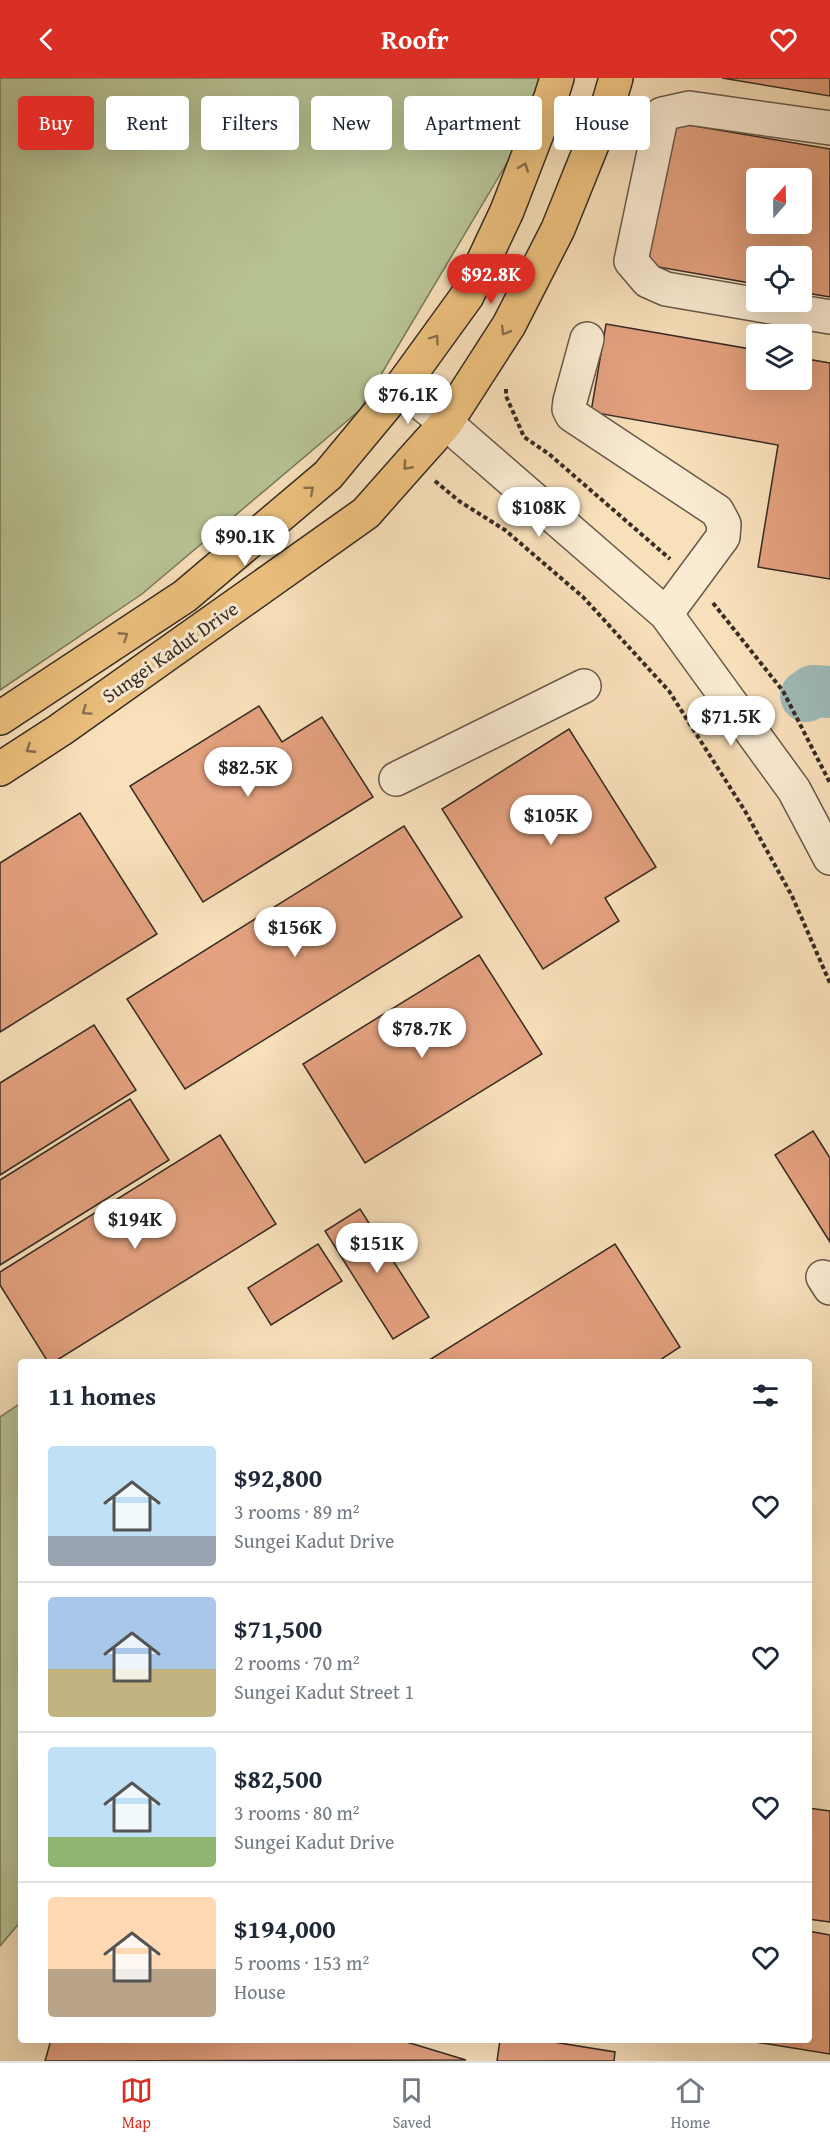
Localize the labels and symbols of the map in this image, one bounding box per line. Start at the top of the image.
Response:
one-way arrow [517,162,529,173]
north arrow [746,168,812,234]
pin: $92.8K [442,254,540,305]
one-way arrow [501,325,513,335]
one-way arrow [428,335,439,346]
pin: $76.1K [359,374,457,425]
one-way arrow [403,460,414,470]
one-way arrow [303,486,314,497]
pin: $108K [497,487,581,538]
pin: $90.1K [196,516,294,567]
street label: Sungei Kadut Drive [96,594,244,709]
one-way arrow [118,632,129,643]
pin: $71.5K [682,696,780,747]
one-way arrow [82,704,93,715]
one-way arrow [26,742,36,754]
pin: $82.5K [199,747,297,798]
pin: $105K [509,795,593,846]
pin: $156K [253,907,337,958]
pin: $78.7K [373,1008,471,1059]
pin: $194K [93,1199,177,1250]
pin: $151K [335,1223,419,1274]

